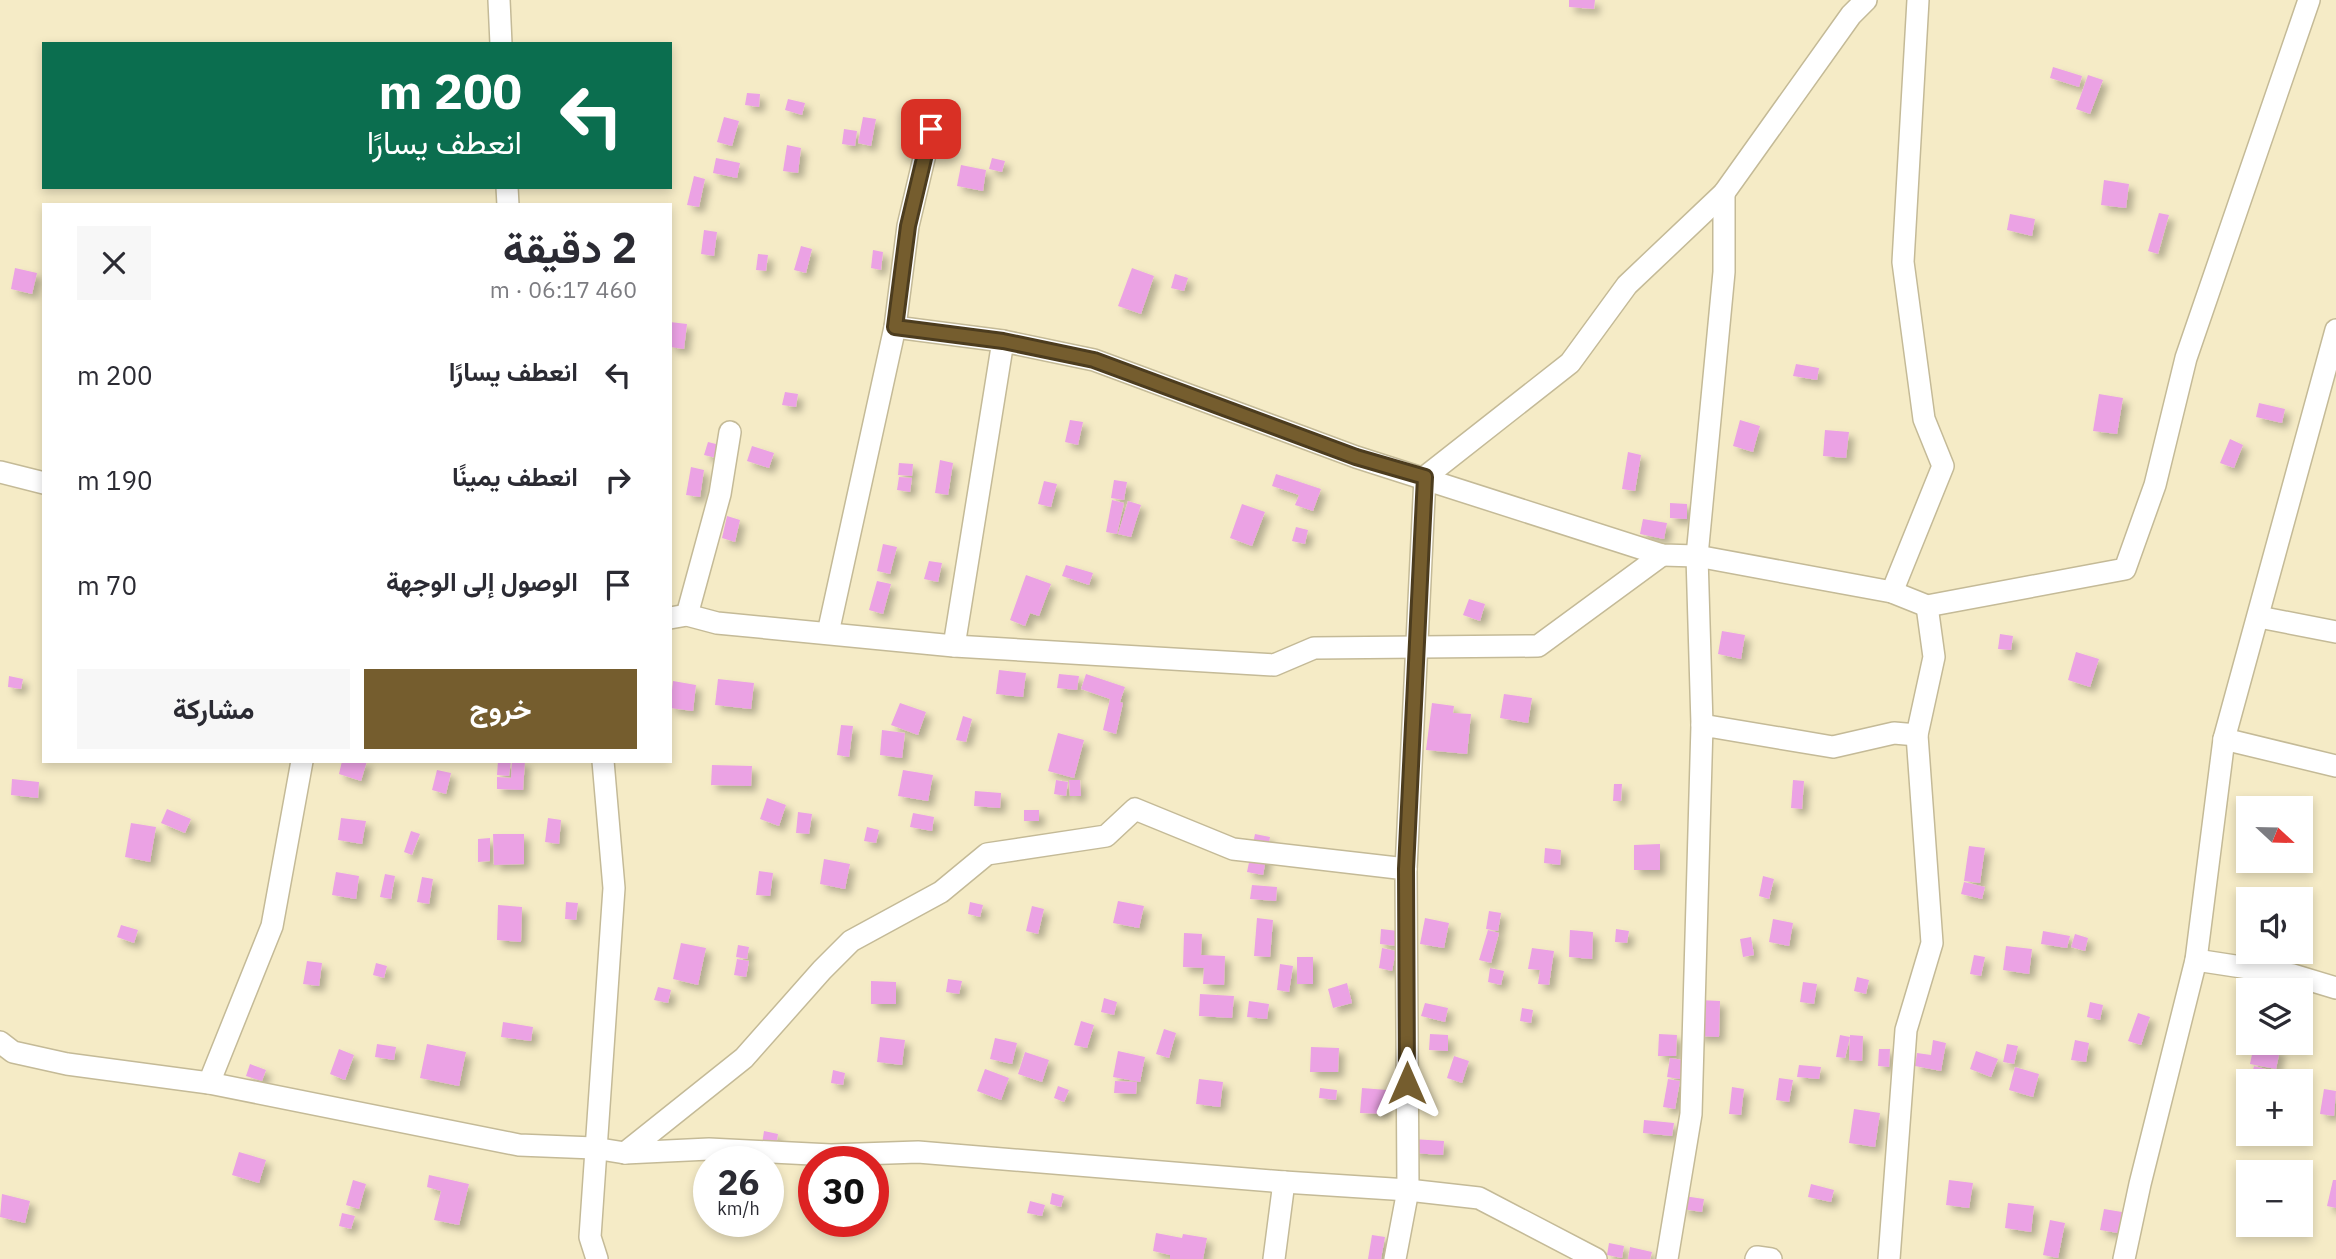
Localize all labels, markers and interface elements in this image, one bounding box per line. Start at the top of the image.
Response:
text: 200 m [378,59,522,122]
icon: left [546,70,637,161]
pin [901,99,961,159]
icon: arrive [912,110,950,148]
text: انعطف يسارًا [367,121,522,163]
text: 2 دقيقة [503,220,637,275]
button: close [77,226,151,300]
text: 460 m · 06:17 [490,274,637,304]
text: انعطف يسارًا [449,354,578,388]
icon: left [599,356,637,394]
text: 200 m [77,358,153,392]
text: انعطف يمينًا [452,459,578,493]
icon: right [599,461,637,499]
text: 190 m [77,463,153,497]
text: الوصول إلى الوجهة [386,564,578,598]
icon: arrive [599,566,637,604]
text: 70 m [77,568,137,602]
button: مشاركة [77,669,350,749]
button: خروج [364,669,637,749]
north arrow [2236,796,2314,873]
map controls [2236,796,2313,1237]
button: sound [2236,887,2313,964]
button: layers [2236,978,2313,1055]
position arrow [1370,1046,1444,1120]
button: + [2236,1069,2313,1146]
speed limit sign: 30 [798,1146,889,1237]
text: 26 [717,1159,760,1205]
button: − [2236,1160,2313,1237]
text: km/h [717,1197,760,1220]

